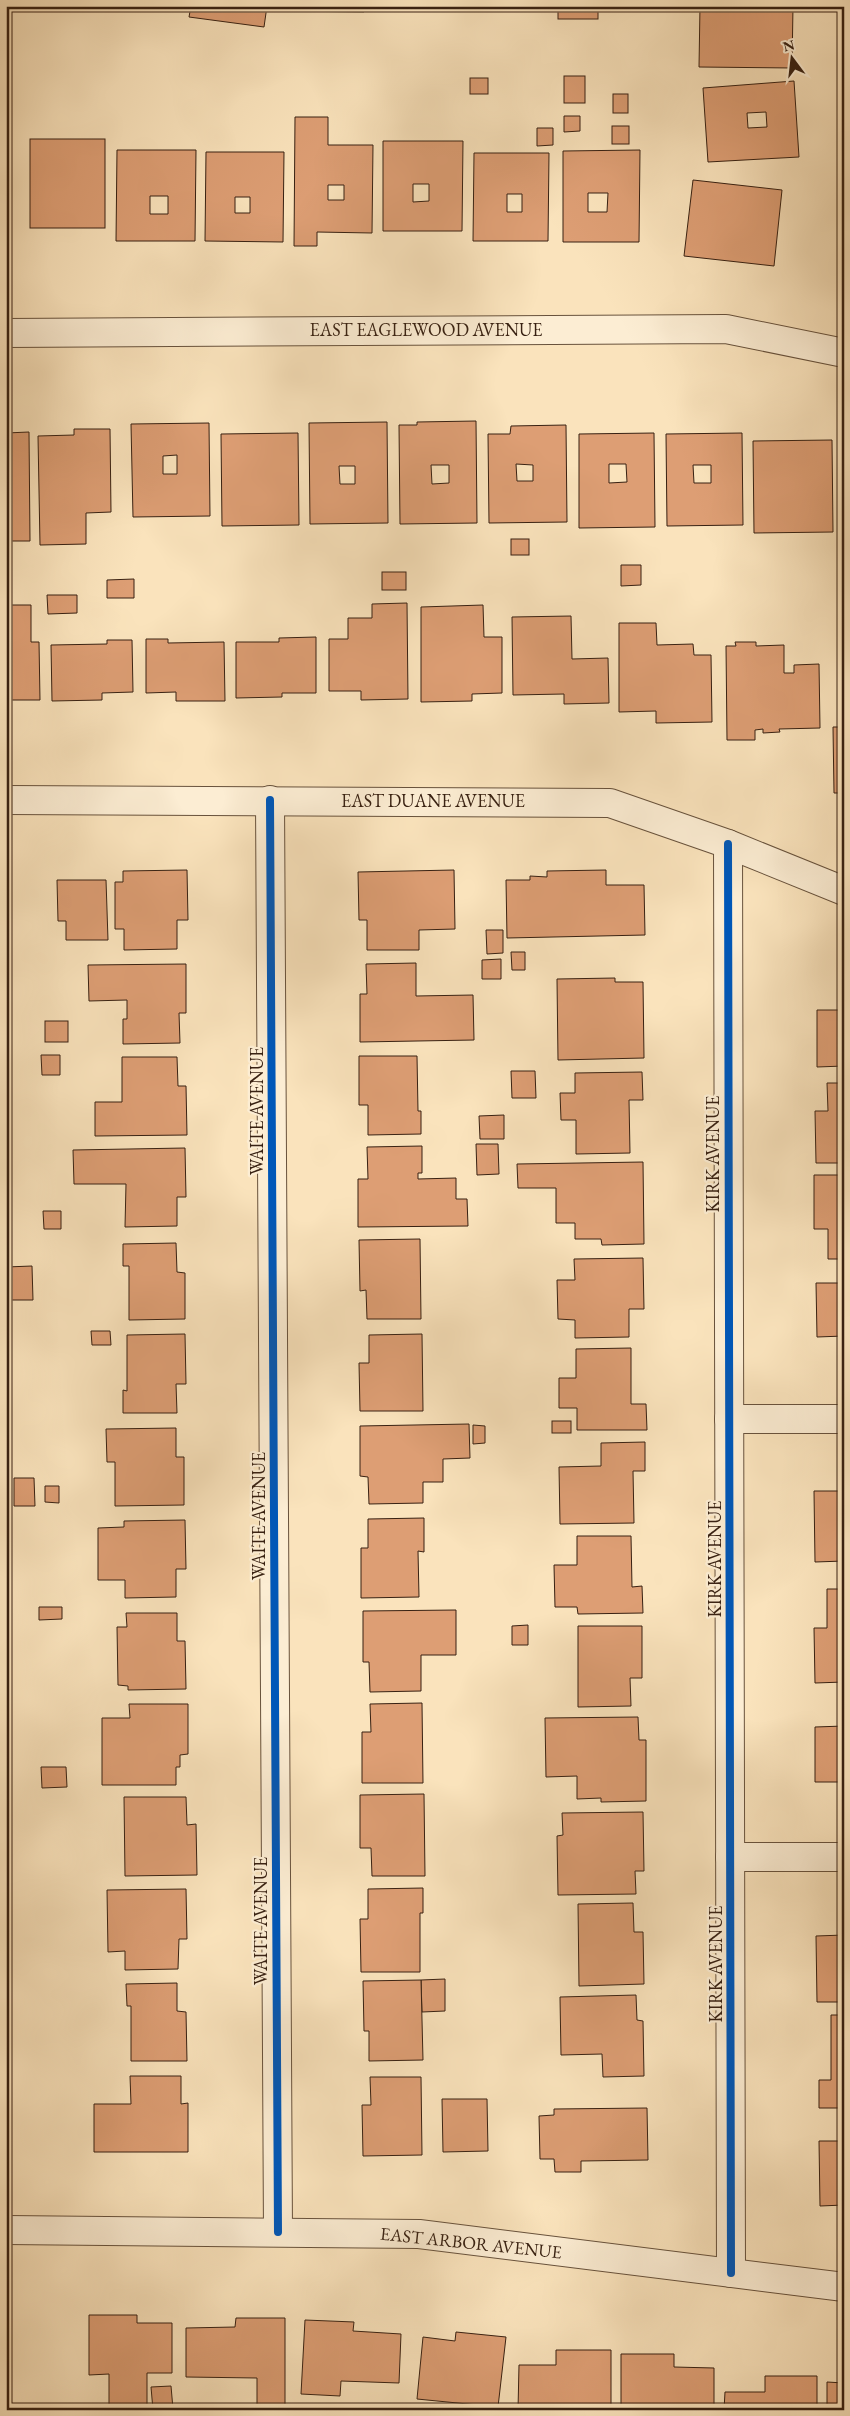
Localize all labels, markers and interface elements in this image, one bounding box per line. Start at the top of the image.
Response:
north arrow [768,32,818,82]
text: N [781,35,797,56]
street label: EAST EAGLEWOOD AVENUE [310,318,542,341]
street label: EAST DUANE AVENUE [341,789,525,812]
street label: WAITE AVENUE [245,1047,268,1175]
street label: KIRK AVENUE [701,1096,724,1212]
street label: WAITE AVENUE [247,1452,270,1580]
street label: KIRK AVENUE [703,1501,726,1617]
street label: WAITE AVENUE [249,1857,272,1985]
street label: KIRK AVENUE [704,1906,727,2022]
street label: EAST ARBOR AVENUE [379,2222,563,2263]

